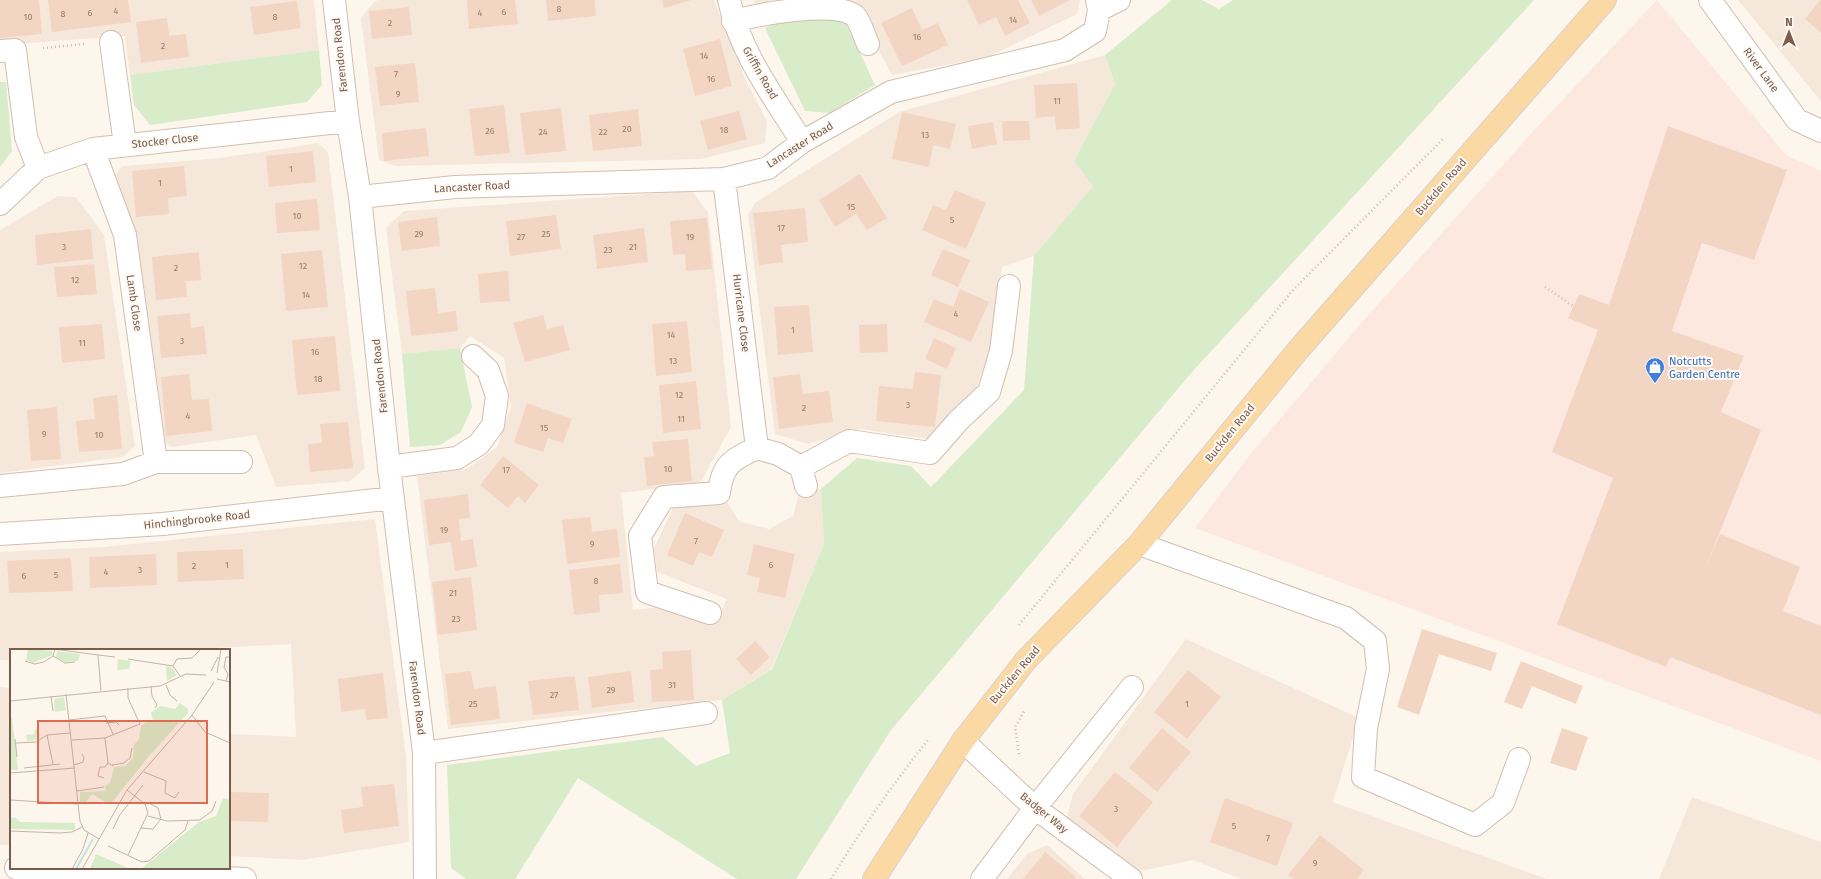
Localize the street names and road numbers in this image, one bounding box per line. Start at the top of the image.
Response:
street label: Farendon Road [330,17,350,93]
street label: Griffin Road [740,44,780,102]
street label: River Lane [1740,45,1782,95]
street label: Lancaster Road [764,119,836,171]
street label: Stocker Close [131,131,199,151]
street label: Buckden Road [1413,156,1469,218]
street label: Lancaster Road [434,179,510,195]
street label: Hurricane Close [730,273,752,353]
street label: Lamb Close [124,274,144,332]
street label: Farendon Road [370,338,390,414]
street label: Buckden Road [1203,401,1257,465]
street label: Hinchingbrooke Road [143,508,251,532]
street label: Buckden Road [987,644,1043,706]
street label: Farendon Road [406,660,428,736]
street label: Badger Way [1017,790,1071,837]

